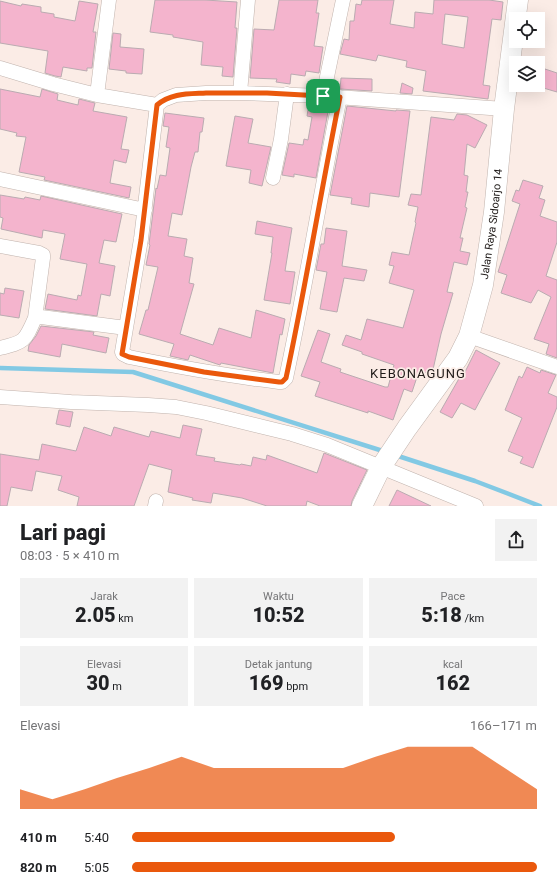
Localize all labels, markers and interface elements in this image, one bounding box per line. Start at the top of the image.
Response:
map controls [509,12,545,92]
button: locate [509,12,545,48]
button: layers [509,56,545,92]
pin [306,79,340,113]
icon: arrive [312,85,334,107]
street label: Jalan Raya Sidoarjo 14 [477,168,505,280]
district label: KEBONAGUNG [370,366,466,381]
button: share [495,519,537,561]
text: Lari pagi [20,520,106,545]
text: 08:03 · 5 × 410 m [20,548,119,563]
text: Jarak [91,590,118,603]
text: Waktu [263,590,294,603]
text: Pace [441,590,465,603]
text: 2.05 [75,603,115,627]
text: 10:52 [253,603,304,627]
text: 5:18 [421,603,462,627]
text: km [115,612,133,625]
text: /km [462,612,484,625]
text: Elevasi [87,658,121,671]
text: Detak jantung [245,658,312,671]
text: kcal [443,658,463,671]
text: 30 [86,671,110,695]
text: 169 [249,671,283,695]
text: 162 [436,671,470,695]
text: m [110,680,122,693]
text: bpm [283,680,308,693]
text: Elevasi [20,718,61,733]
text: 166–171 m [470,718,537,733]
text: 410 m [20,830,57,845]
text: 5:40 [84,830,109,845]
text: 820 m [20,860,57,875]
text: 5:05 [84,860,109,875]

